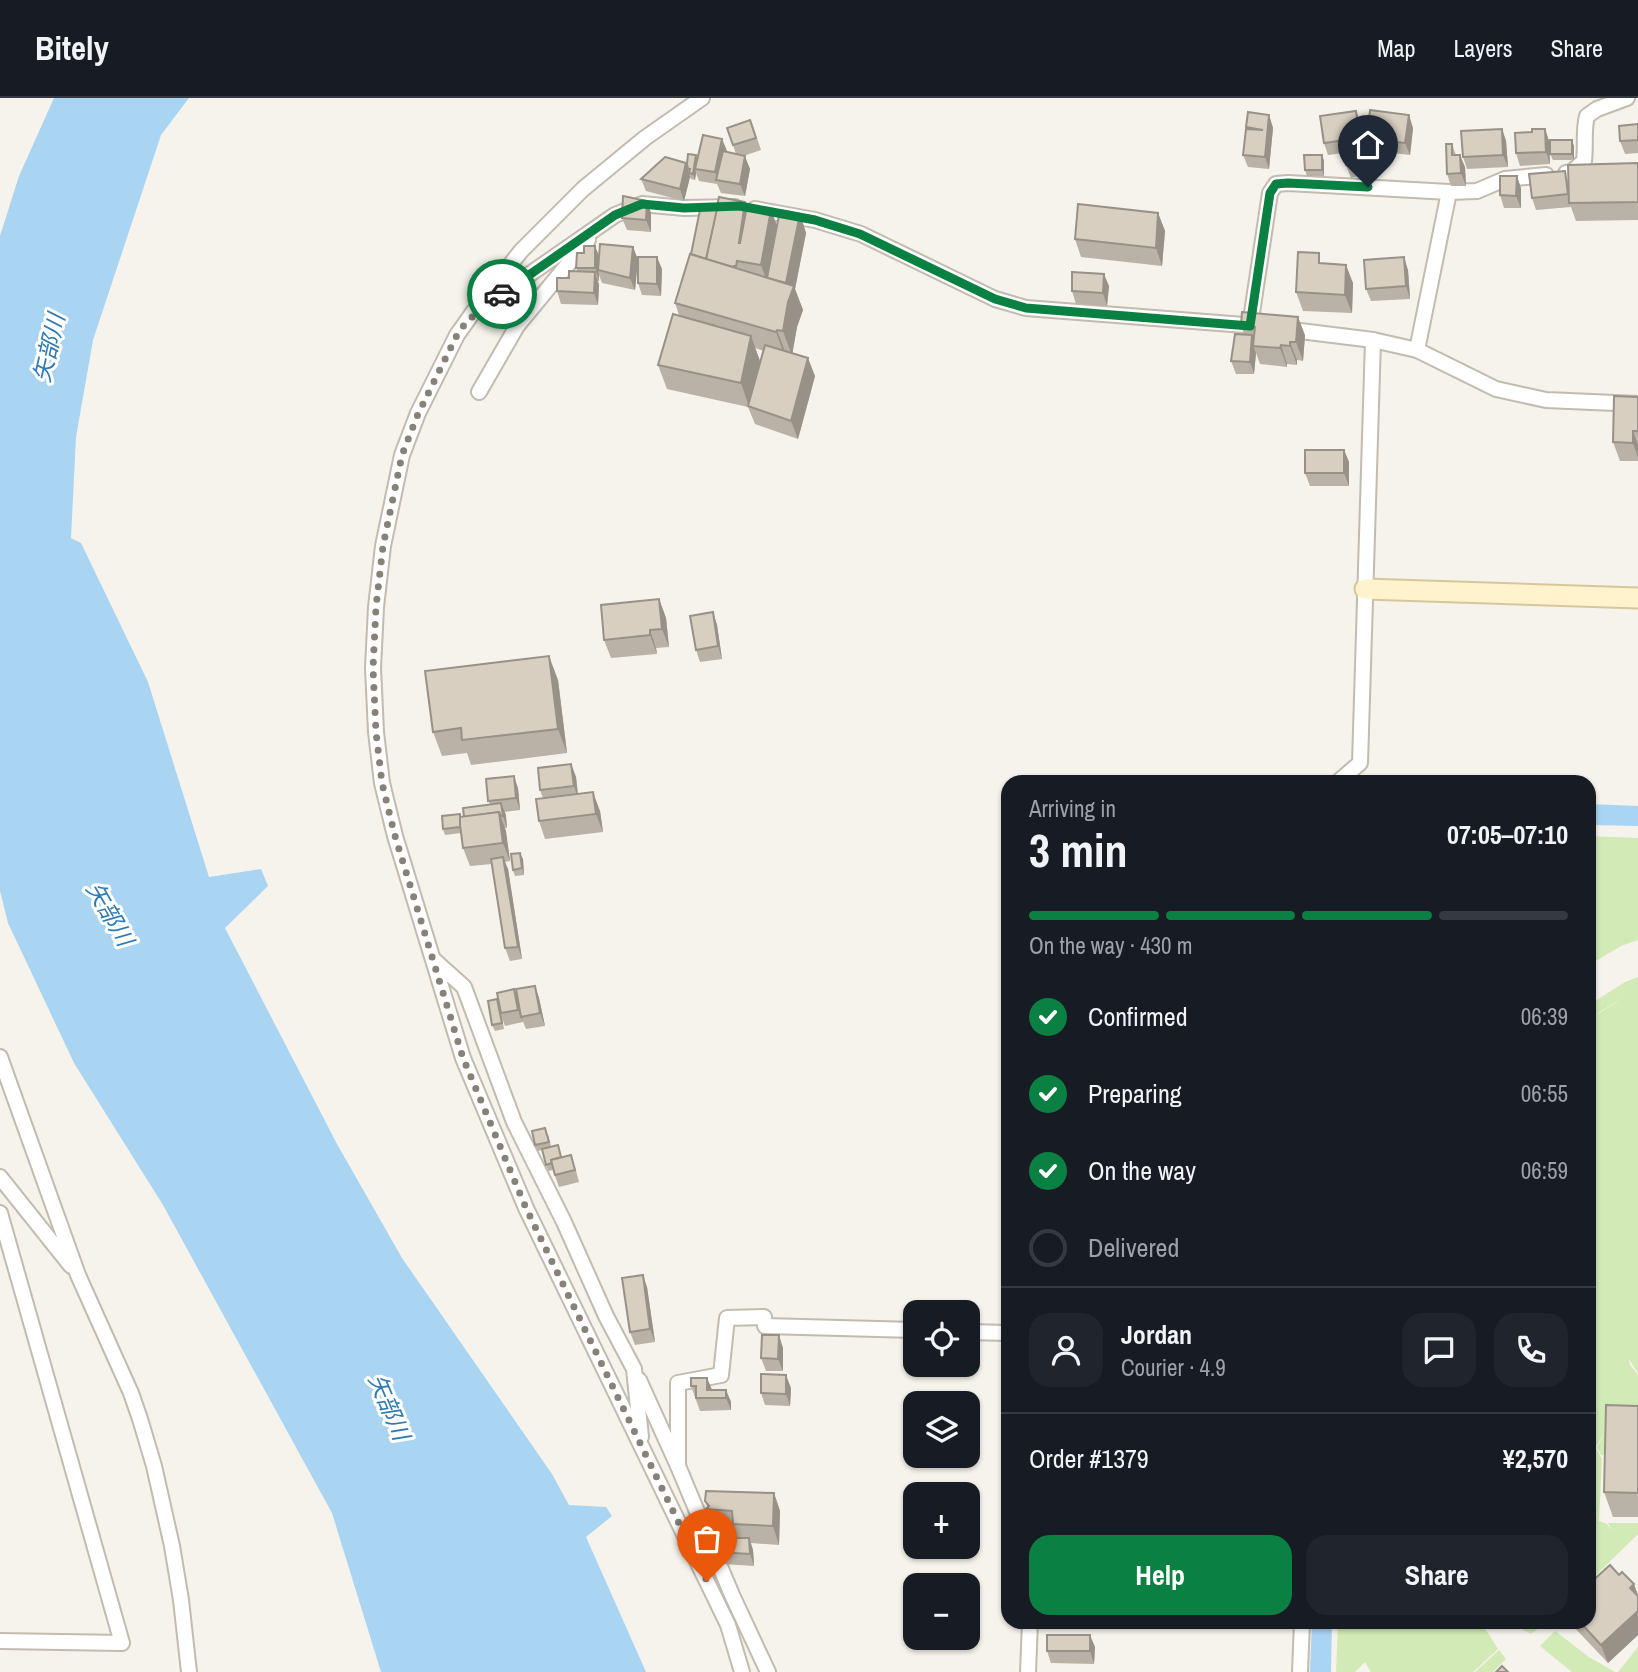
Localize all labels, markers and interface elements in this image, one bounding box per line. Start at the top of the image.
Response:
text: Bitely [35,26,109,70]
text: Map [1377,32,1415,64]
text: Layers [1453,32,1512,64]
text: Share [1550,32,1603,64]
pin [1338,115,1398,187]
icon: home [1349,126,1387,164]
courier [467,259,537,329]
icon: car [483,275,521,313]
water label: 矢部川 [26,308,72,385]
text: Arriving in [1029,793,1116,824]
text: 07:05–07:10 [1447,817,1568,852]
text: 3 min [1029,819,1128,881]
water label: 矢部川 [80,876,143,954]
text: On the way · 430 m [1029,930,1193,961]
icon: check [1029,998,1067,1036]
text: Confirmed [1088,999,1188,1034]
text: 06:39 [1521,1001,1568,1032]
icon: check [1029,1075,1067,1113]
text: Preparing [1088,1076,1182,1111]
text: 06:55 [1521,1078,1568,1109]
icon: check [1029,1152,1067,1190]
text: On the way [1088,1153,1196,1188]
text: 06:59 [1521,1155,1568,1186]
text: Delivered [1088,1230,1179,1265]
map controls [903,1300,980,1650]
button: locate [903,1300,980,1377]
button: person [1029,1313,1103,1387]
button: chat [1402,1313,1476,1387]
button: phone [1494,1313,1568,1387]
text: Jordan [1121,1317,1192,1352]
text: Courier · 4.9 [1121,1352,1226,1383]
water label: 矢部川 [362,1369,418,1447]
button: layers [903,1391,980,1468]
text: Order #1379 [1029,1441,1149,1476]
text: ¥2,570 [1503,1441,1568,1476]
button: + [903,1482,980,1559]
pin [677,1509,737,1581]
icon: bag [688,1520,726,1558]
button: Help [1029,1535,1292,1615]
button: Share [1306,1535,1568,1615]
button: − [903,1573,980,1650]

